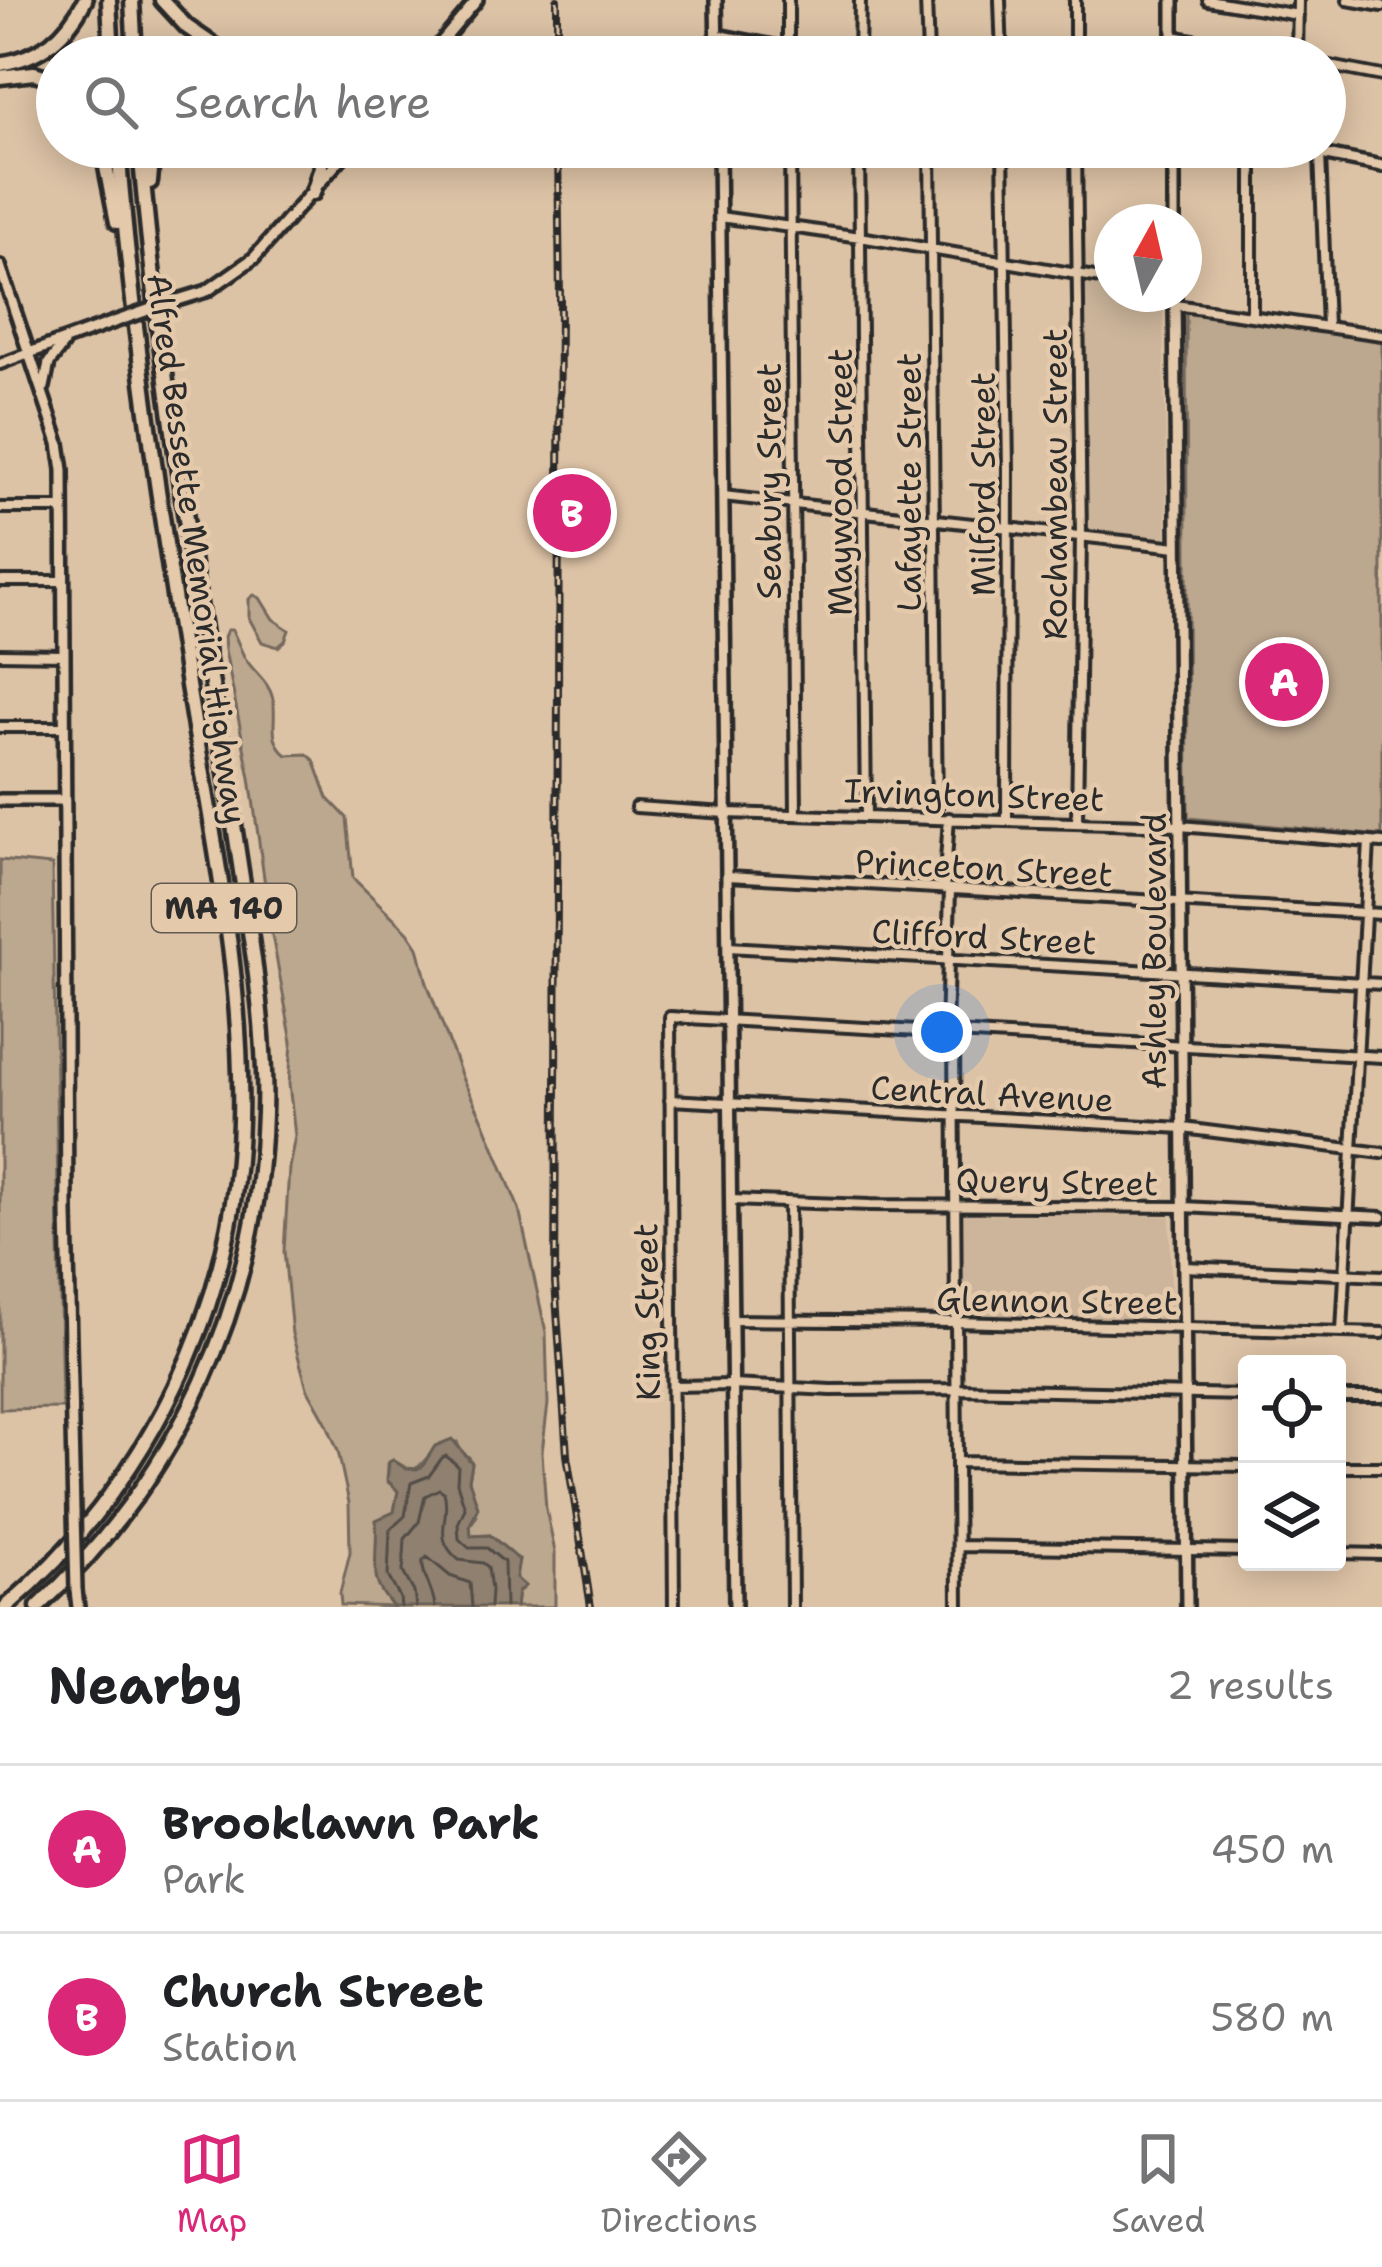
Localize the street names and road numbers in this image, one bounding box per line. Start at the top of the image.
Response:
street label: Alfred Bessette Memorial Highway [136,271,258,827]
street label: Rochambeau Street [1033,328,1078,640]
street label: Maywood Street [818,348,863,616]
street label: Lafayette Street [887,352,932,612]
street label: Seabury Street [747,363,792,600]
street label: Milford Street [961,372,1006,596]
street label: Irvington Street [843,768,1105,822]
street label: Ashley Boulevard [1132,813,1177,1089]
street label: Princeton Street [854,839,1114,897]
road number: MA 140 [152,884,296,932]
street label: Clifford Street [870,909,1098,965]
street label: Central Avenue [869,1065,1115,1123]
street label: Query Street [955,1158,1159,1206]
street label: King Street [623,1223,671,1401]
street label: Glennon Street [936,1276,1178,1326]

